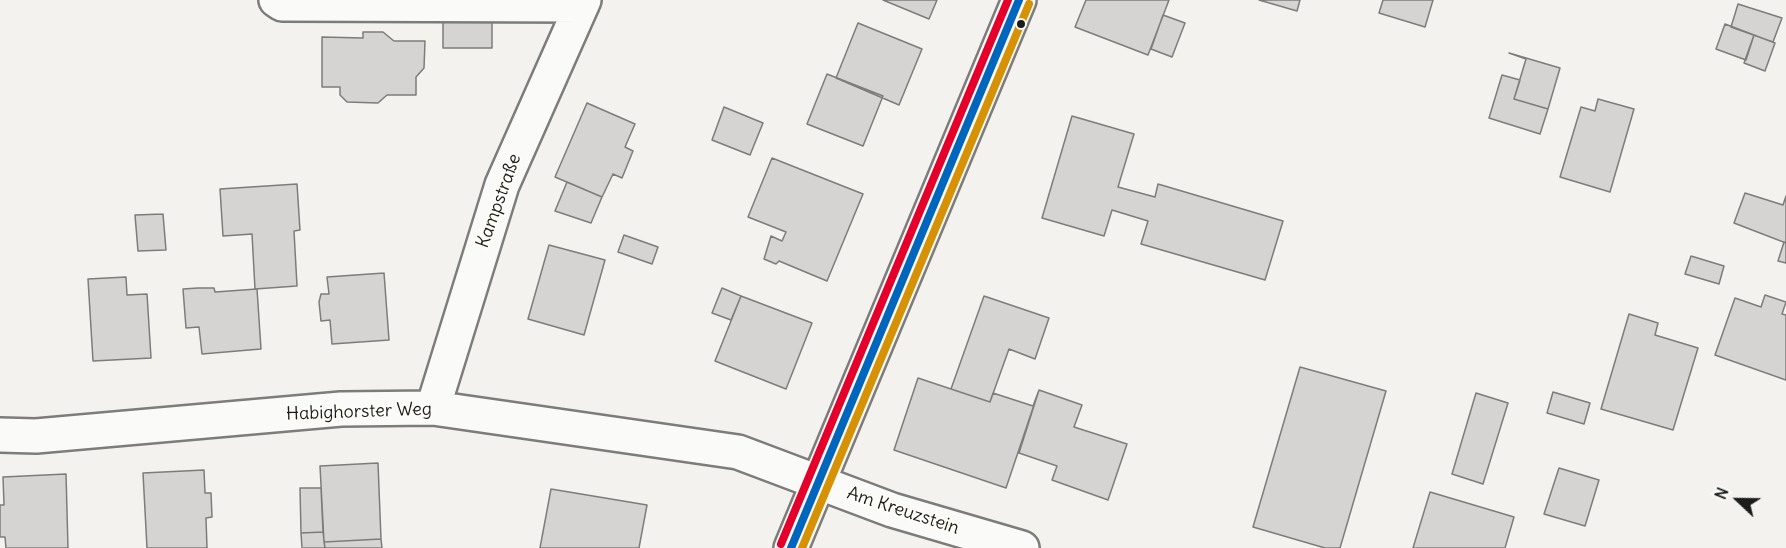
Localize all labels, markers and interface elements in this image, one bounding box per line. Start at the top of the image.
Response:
unlabelled marker [1015,18,1027,30]
street label: Kampstraße [472,151,526,251]
street label: Habighorster Weg [286,399,432,425]
north arrow [1708,470,1768,530]
street label: Am Kreuzstein [844,483,962,539]
text: N [1710,484,1733,502]

